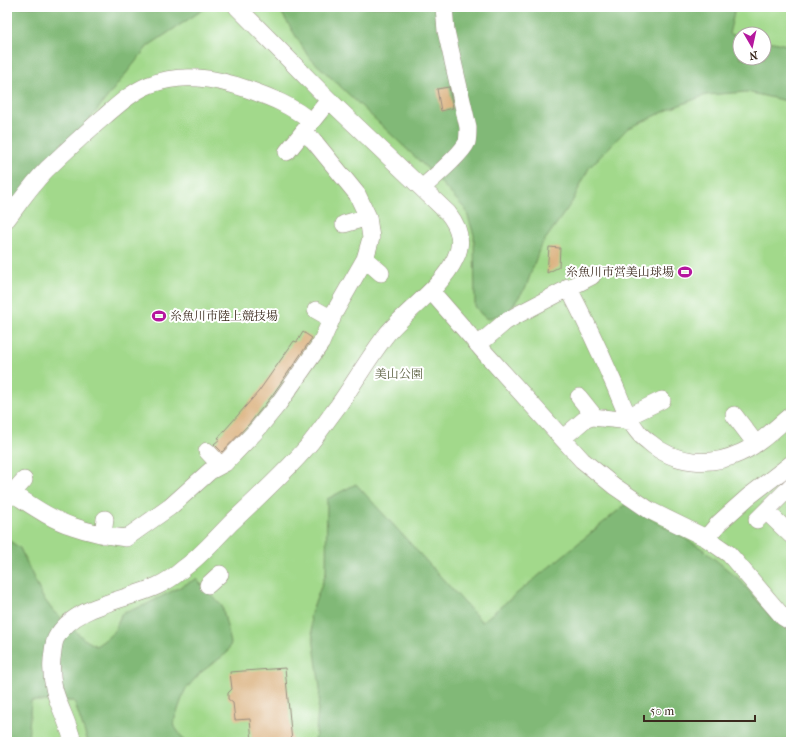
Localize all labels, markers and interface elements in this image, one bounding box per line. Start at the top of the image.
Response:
north arrow [732,26,772,66]
text: N [748,48,759,63]
sports icon: 糸魚川市営美山球場 [677,264,693,280]
place label: 糸魚川市営美山球場 [566,265,674,279]
sports icon: 糸魚川市陸上競技場 [151,308,167,324]
place label: 糸魚川市陸上競技場 [170,309,278,323]
park label: 美山公園 [375,367,423,381]
scale bar [644,697,755,723]
text: 50 m [650,704,674,718]

